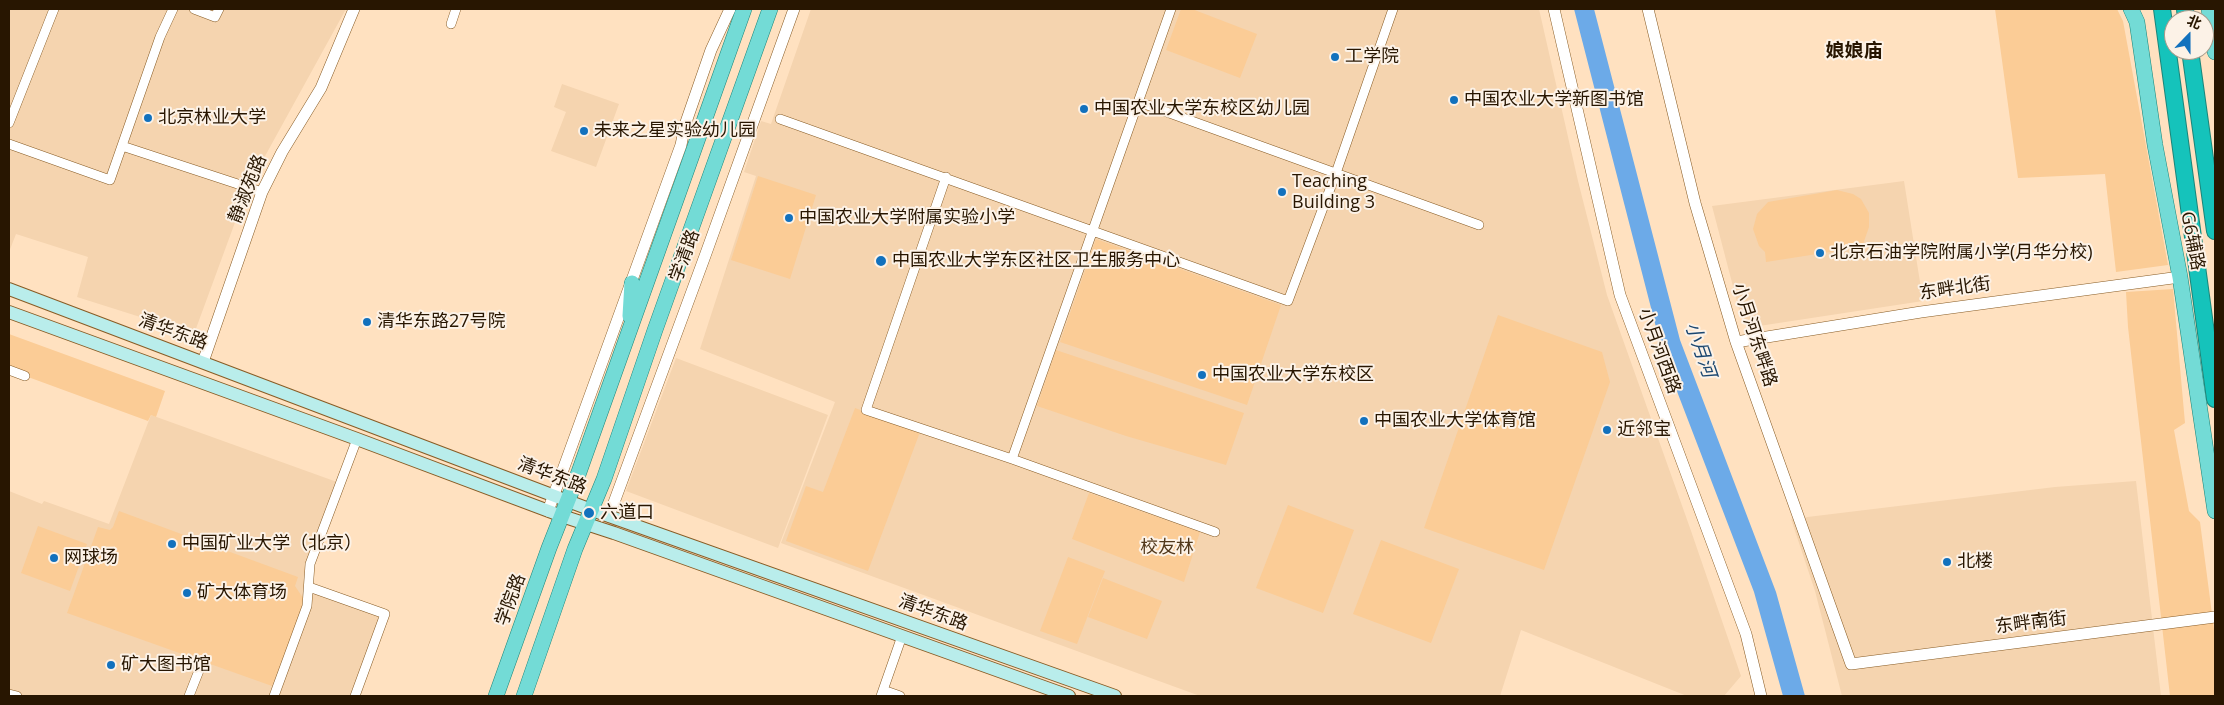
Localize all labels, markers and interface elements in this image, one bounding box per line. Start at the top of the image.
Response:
north arrow [2164,10,2214,60]
text: 北 [2184,10,2204,33]
district label: 娘娘庙 [1826,41,1882,63]
place label: 工学院 [1345,46,1399,68]
marker: 工学院 [1329,51,1341,63]
place label: 中国农业大学新图书馆 [1464,89,1644,111]
marker: 中国农业大学新图书馆 [1448,94,1460,106]
place label: 中国农业大学东校区幼儿园 [1094,98,1310,120]
marker: 中国农业大学东校区幼儿园 [1078,103,1090,115]
place label: 北京林业大学 [158,107,266,129]
marker: 北京林业大学 [142,112,154,124]
place label: 未来之星实验幼儿园 [594,120,756,142]
marker: 未来之星实验幼儿园 [578,125,590,137]
street label: 静淑苑路 [225,152,271,226]
place label: Teaching Building 3 [1292,171,1375,213]
marker: Teaching Building 3 [1276,186,1288,198]
place label: 中国农业大学附属实验小学 [799,207,1015,229]
street label: G6辅路 [2176,210,2208,272]
marker: 中国农业大学附属实验小学 [783,212,795,224]
street label: 学清路 [666,227,704,285]
place label: 北京石油学院附属小学(月华分校) [1830,242,2093,264]
marker: 北京石油学院附属小学(月华分校) [1814,247,1826,259]
place label: 中国农业大学东区社区卫生服务中心 [892,250,1180,272]
marker: 中国农业大学东区社区卫生服务中心 [874,254,888,268]
street label: 东畔北街 [1918,273,1992,305]
street label: 小月河东畔路 [1727,280,1781,390]
street label: 小月河西路 [1633,305,1685,397]
street label: 清华东路 [135,310,211,354]
place label: 清华东路27号院 [377,311,506,333]
marker: 清华东路27号院 [361,316,373,328]
water label: 小月河 [1680,319,1720,381]
place label: 中国农业大学东校区 [1212,364,1374,386]
marker: 中国农业大学东校区 [1196,369,1208,381]
place label: 中国农业大学体育馆 [1374,410,1536,432]
marker: 中国农业大学体育馆 [1358,415,1370,427]
place label: 近邻宝 [1617,419,1671,441]
marker: 近邻宝 [1601,424,1613,436]
street label: 清华东路 [515,453,589,499]
place label: 六道口 [600,502,654,524]
marker: 六道口 [582,506,596,520]
place label: 中国矿业大学（北京） [182,533,362,555]
park label: 校友林 [1140,537,1194,559]
marker: 中国矿业大学（北京） [166,538,178,550]
place label: 网球场 [64,547,118,569]
place label: 北楼 [1957,551,1993,573]
marker: 网球场 [48,552,60,564]
marker: 北楼 [1941,556,1953,568]
street label: 学院路 [492,571,530,629]
place label: 矿大体育场 [197,582,287,604]
marker: 矿大体育场 [181,587,193,599]
street label: 清华东路 [895,591,971,635]
street label: 东畔南街 [1994,608,2068,638]
place label: 矿大图书馆 [121,654,211,676]
marker: 矿大图书馆 [105,659,117,671]

